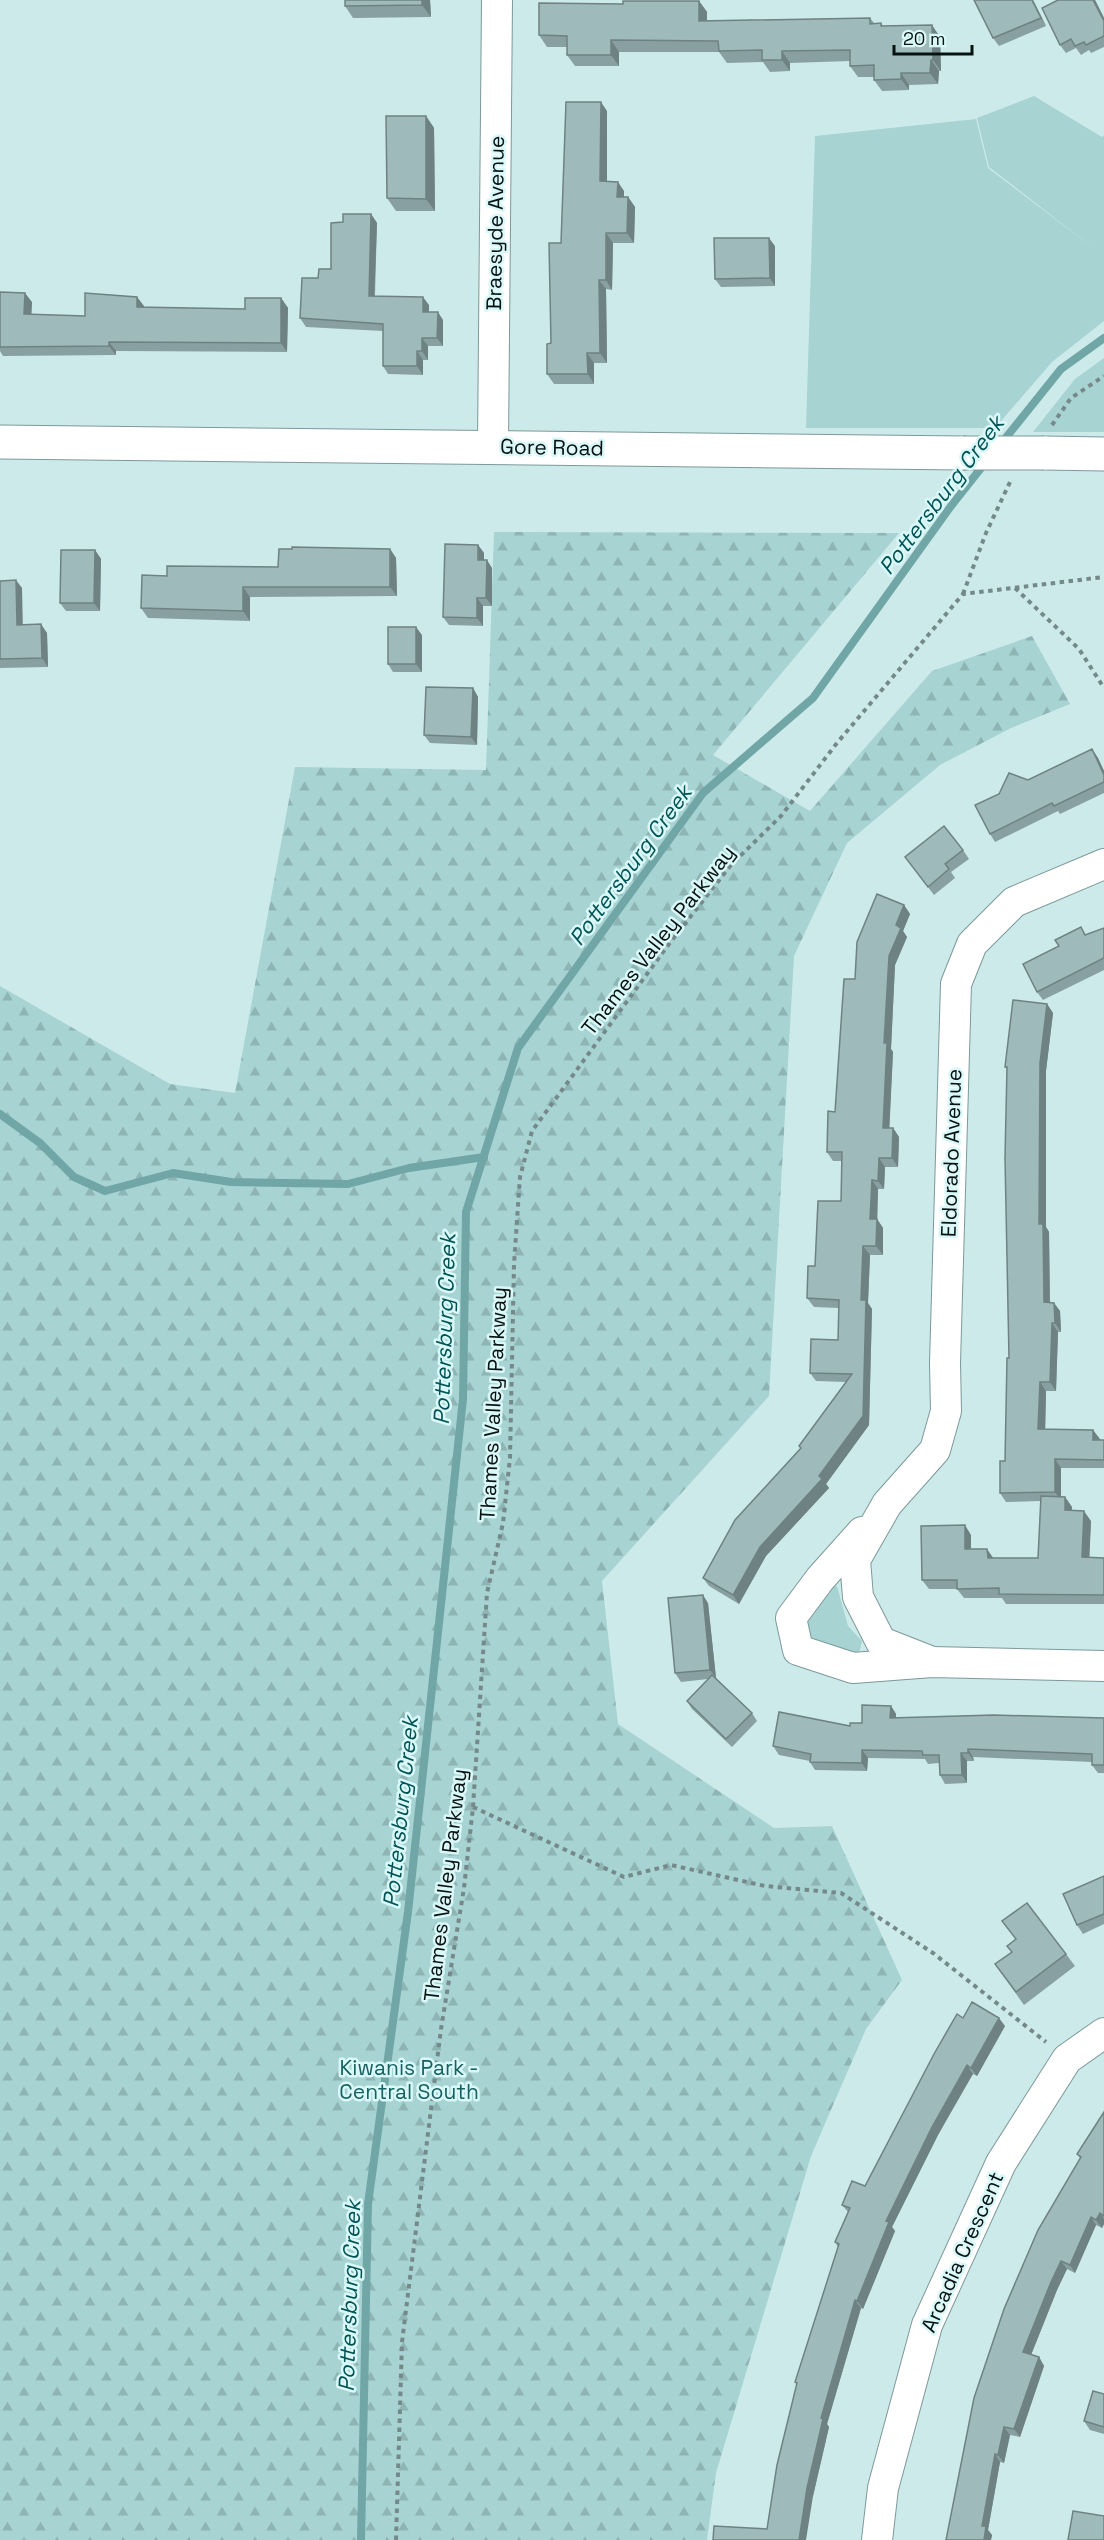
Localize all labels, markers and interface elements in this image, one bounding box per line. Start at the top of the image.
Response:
scale bar [894,18,972,56]
text: 20 m [903,27,946,50]
street label: Braesyde Avenue [480,135,510,311]
water label: Pottersburg Creek [872,408,1011,580]
street label: Gore Road [500,433,604,461]
water label: Pottersburg Creek [562,778,699,951]
street label: Thames Valley Parkway [575,839,741,1041]
street label: Eldorado Avenue [935,1068,967,1238]
water label: Pottersburg Creek [427,1231,461,1425]
street label: Thames Valley Parkway [473,1286,513,1522]
water label: Pottersburg Creek [376,1713,424,1909]
street label: Thames Valley Parkway [417,1767,473,2003]
park label: Kiwanis Park - Central South [339,2054,479,2105]
street label: Arcadia Crescent [914,2167,1010,2337]
water label: Pottersburg Creek [332,2198,366,2392]

